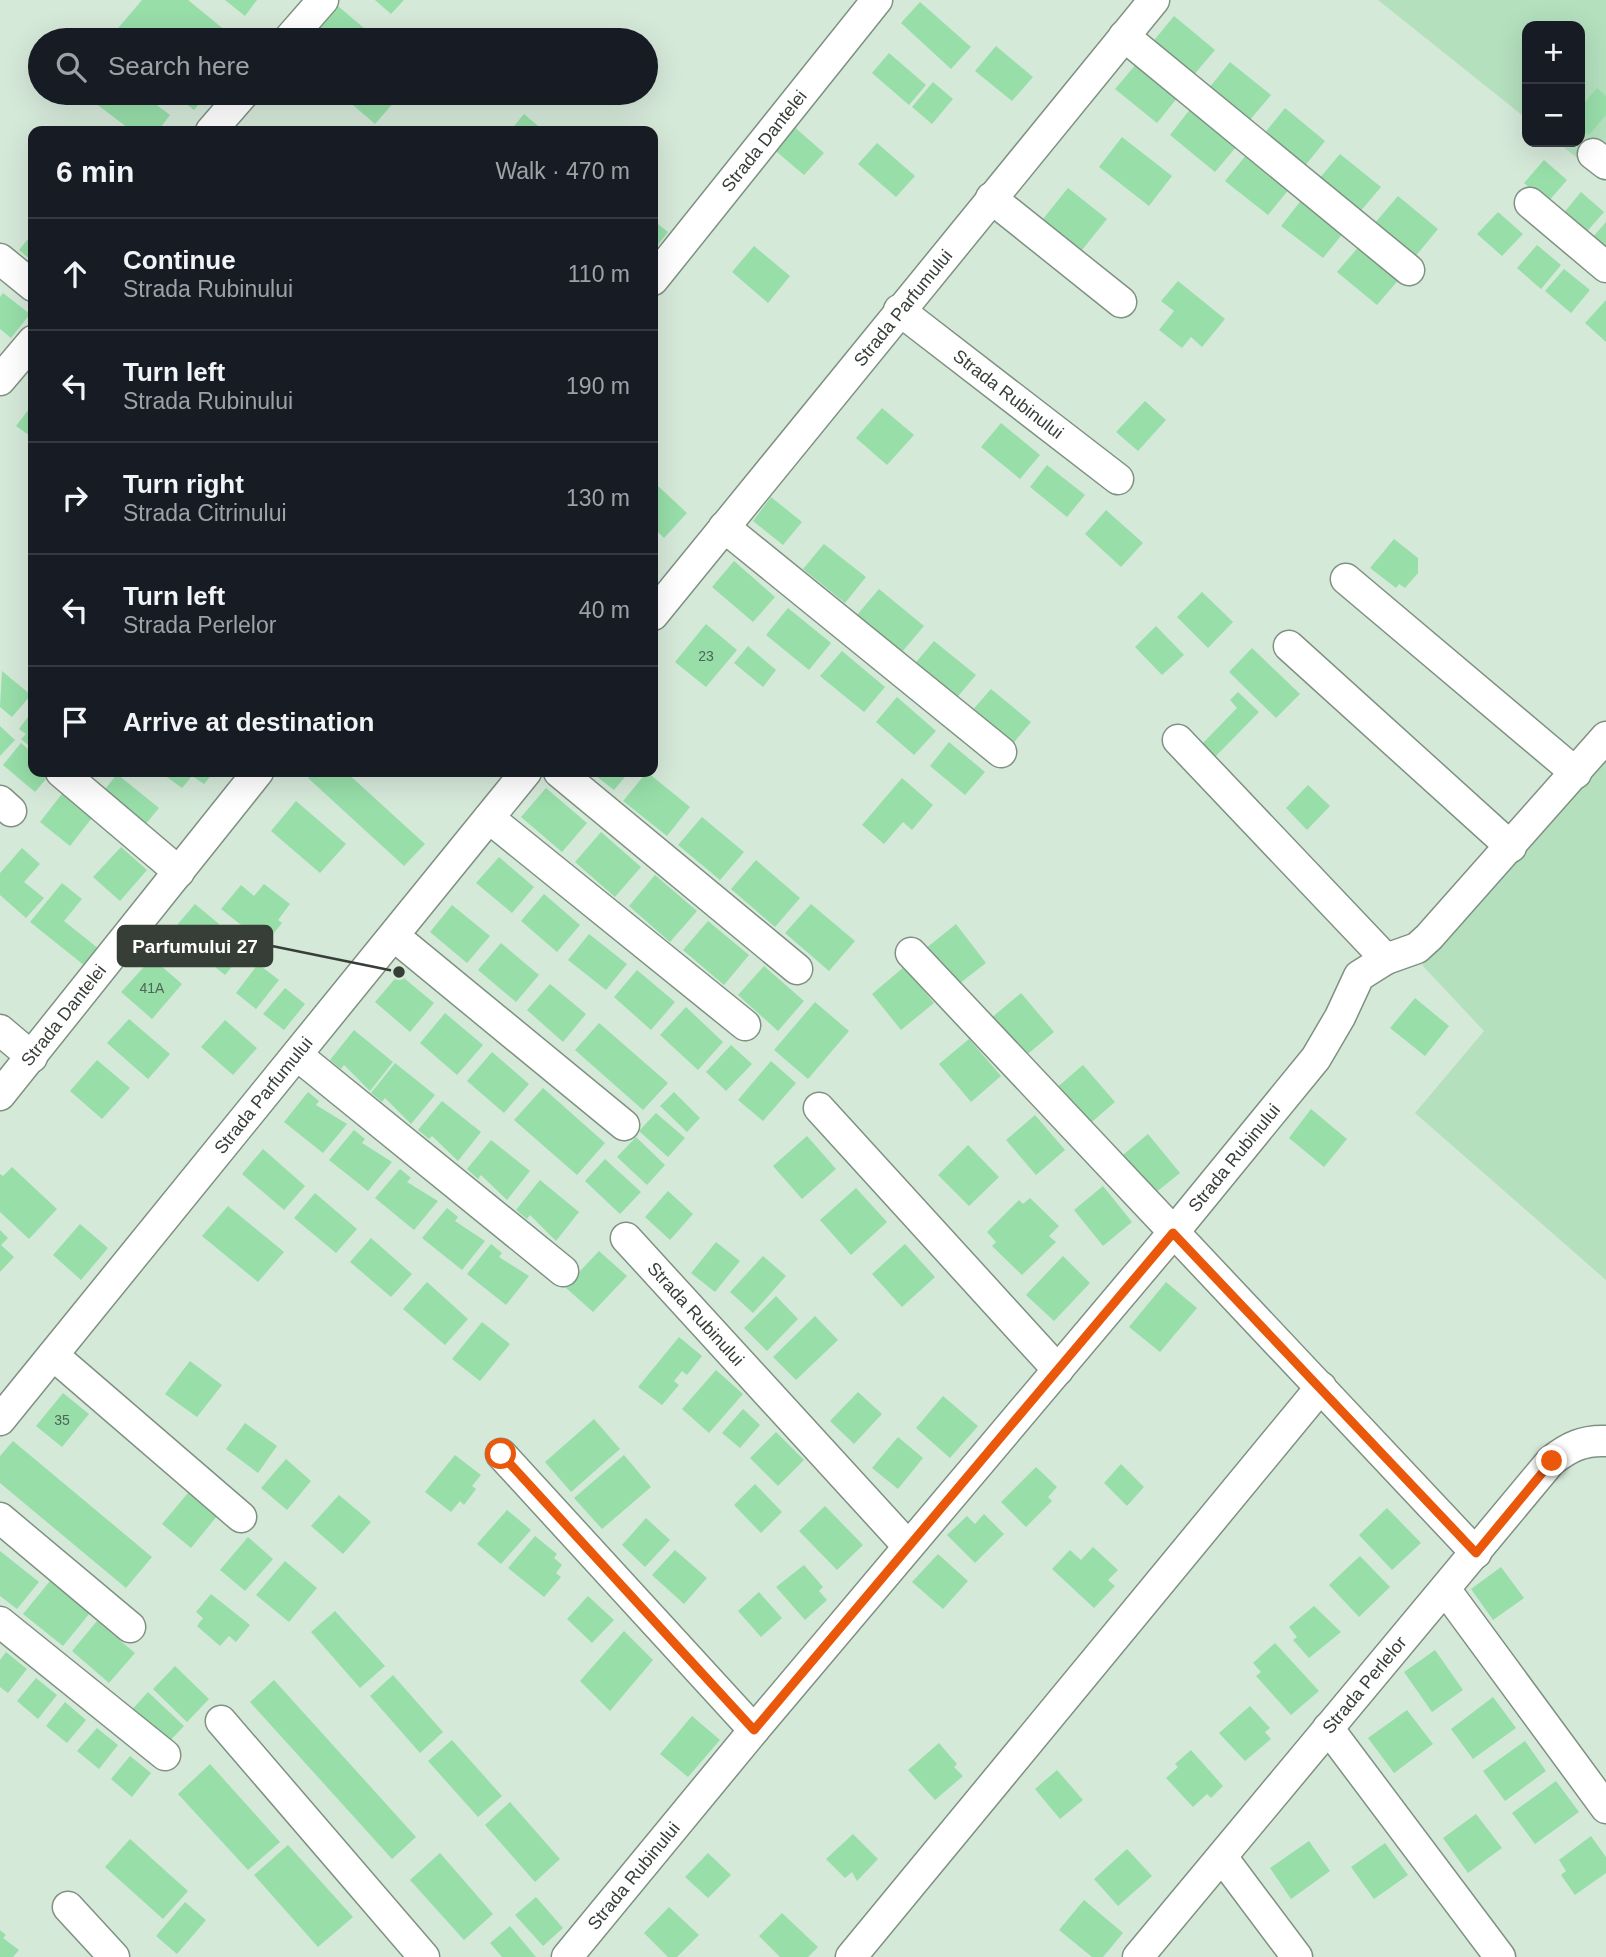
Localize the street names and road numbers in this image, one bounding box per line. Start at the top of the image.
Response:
street label: Strada Dantelei [718,86,811,196]
street label: Strada Parfumului [850,246,956,370]
street label: Strada Rubinului [949,346,1067,443]
street label: Strada Dantelei [17,961,110,1070]
street label: Strada Parfumului [210,1033,317,1158]
street label: Strada Rubinului [1184,1100,1284,1216]
street label: Strada Rubinului [643,1258,748,1370]
street label: Strada Perlelor [1318,1632,1411,1738]
street label: Strada Rubinului [584,1818,684,1934]

